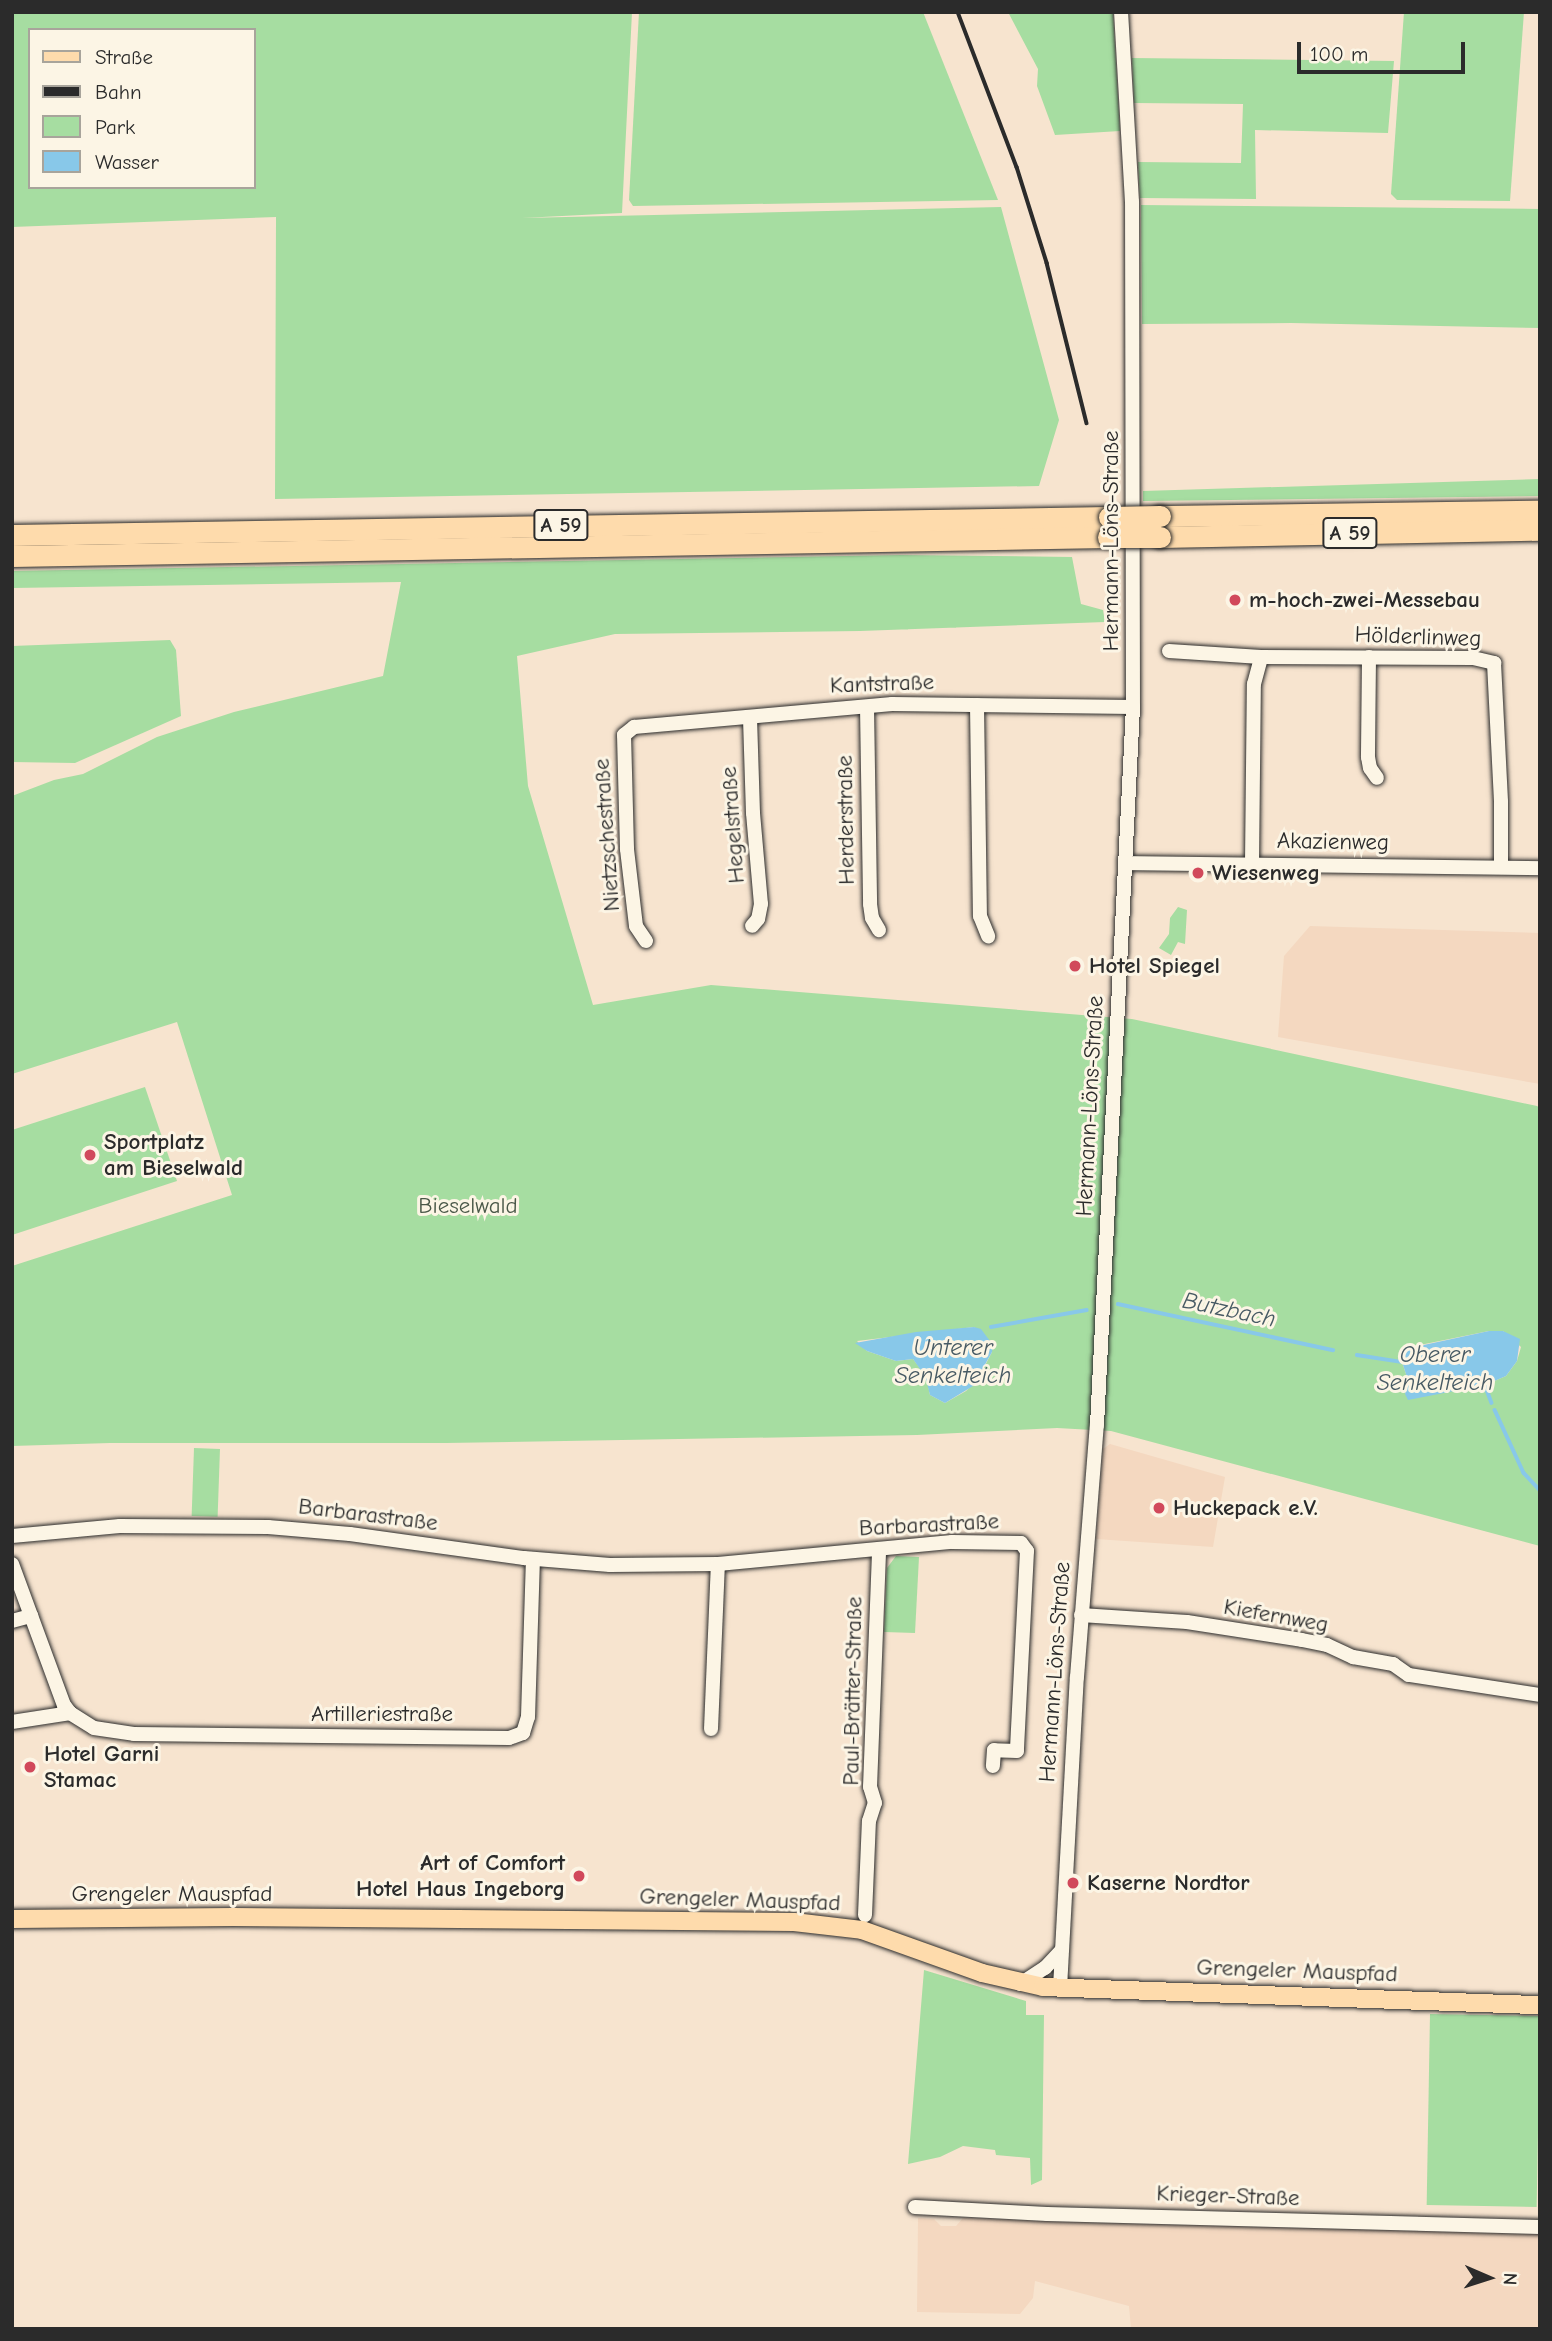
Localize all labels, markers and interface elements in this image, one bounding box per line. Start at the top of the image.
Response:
legend [28,28,256,189]
scale bar [1300,28,1468,72]
text: 100 m [1310,42,1368,66]
text: Straße [95,45,153,69]
text: Bahn [95,80,142,104]
text: Park [95,115,135,139]
text: Wasser [95,150,159,174]
street label: Hermann-Löns-Straße [1097,430,1125,652]
road number: A 59 [533,508,589,542]
road number: A 59 [1322,516,1378,550]
place label: m-hoch-zwei-Messebau [1249,586,1480,614]
marker: m-hoch-zwei-Messebau [1227,592,1243,608]
street label: Hölderlinweg [1354,621,1482,653]
street label: Kantstraße [829,668,935,700]
street label: Herderstraße [831,755,861,885]
street label: Nietzschestraße [588,758,626,912]
street label: Hegelstraße [715,766,751,884]
street label: Akazienweg [1277,827,1389,857]
place label: Wiesenweg [1212,859,1320,887]
marker: Wiesenweg [1190,865,1206,881]
place label: Hotel Spiegel [1089,952,1220,980]
marker: Hotel Spiegel [1067,958,1083,974]
street label: Hermann-Löns-Straße [1070,995,1110,1217]
place label: Sportplatz am Bieselwald [104,1128,243,1182]
marker: Sportplatz am Bieselwald [82,1147,98,1163]
park label: Bieselwald [418,1192,518,1220]
water label: Butzbach [1180,1286,1278,1334]
water label: Unterer Senkelteich [895,1334,1011,1390]
water label: Oberer Senkelteich [1377,1341,1493,1397]
street label: Barbarastraße [297,1493,439,1537]
place label: Huckepack e.V. [1173,1494,1318,1522]
marker: Huckepack e.V. [1151,1500,1167,1516]
street label: Barbarastraße [858,1508,1000,1542]
street label: Hermann-Löns-Straße [1034,1561,1076,1783]
street label: Kiefernweg [1221,1593,1331,1639]
street label: Paul-Brätter-Straße [838,1596,868,1786]
street label: Artilleriestraße [311,1700,453,1728]
place label: Hotel Garni Stamac [44,1740,159,1794]
marker: Hotel Garni Stamac [22,1759,38,1775]
place label: Art of Comfort Hotel Haus Ingeborg [356,1849,565,1903]
marker: Art of Comfort Hotel Haus Ingeborg [571,1868,587,1884]
place label: Kaserne Nordtor [1087,1869,1250,1897]
marker: Kaserne Nordtor [1065,1875,1081,1891]
street label: Grengeler Mauspfad [71,1880,273,1908]
street label: Grengeler Mauspfad [639,1883,841,1917]
street label: Grengeler Mauspfad [1196,1954,1398,1988]
street label: Krieger-Straße [1156,2180,1300,2212]
north arrow [1454,2243,1524,2313]
text: N [1499,2272,1521,2286]

